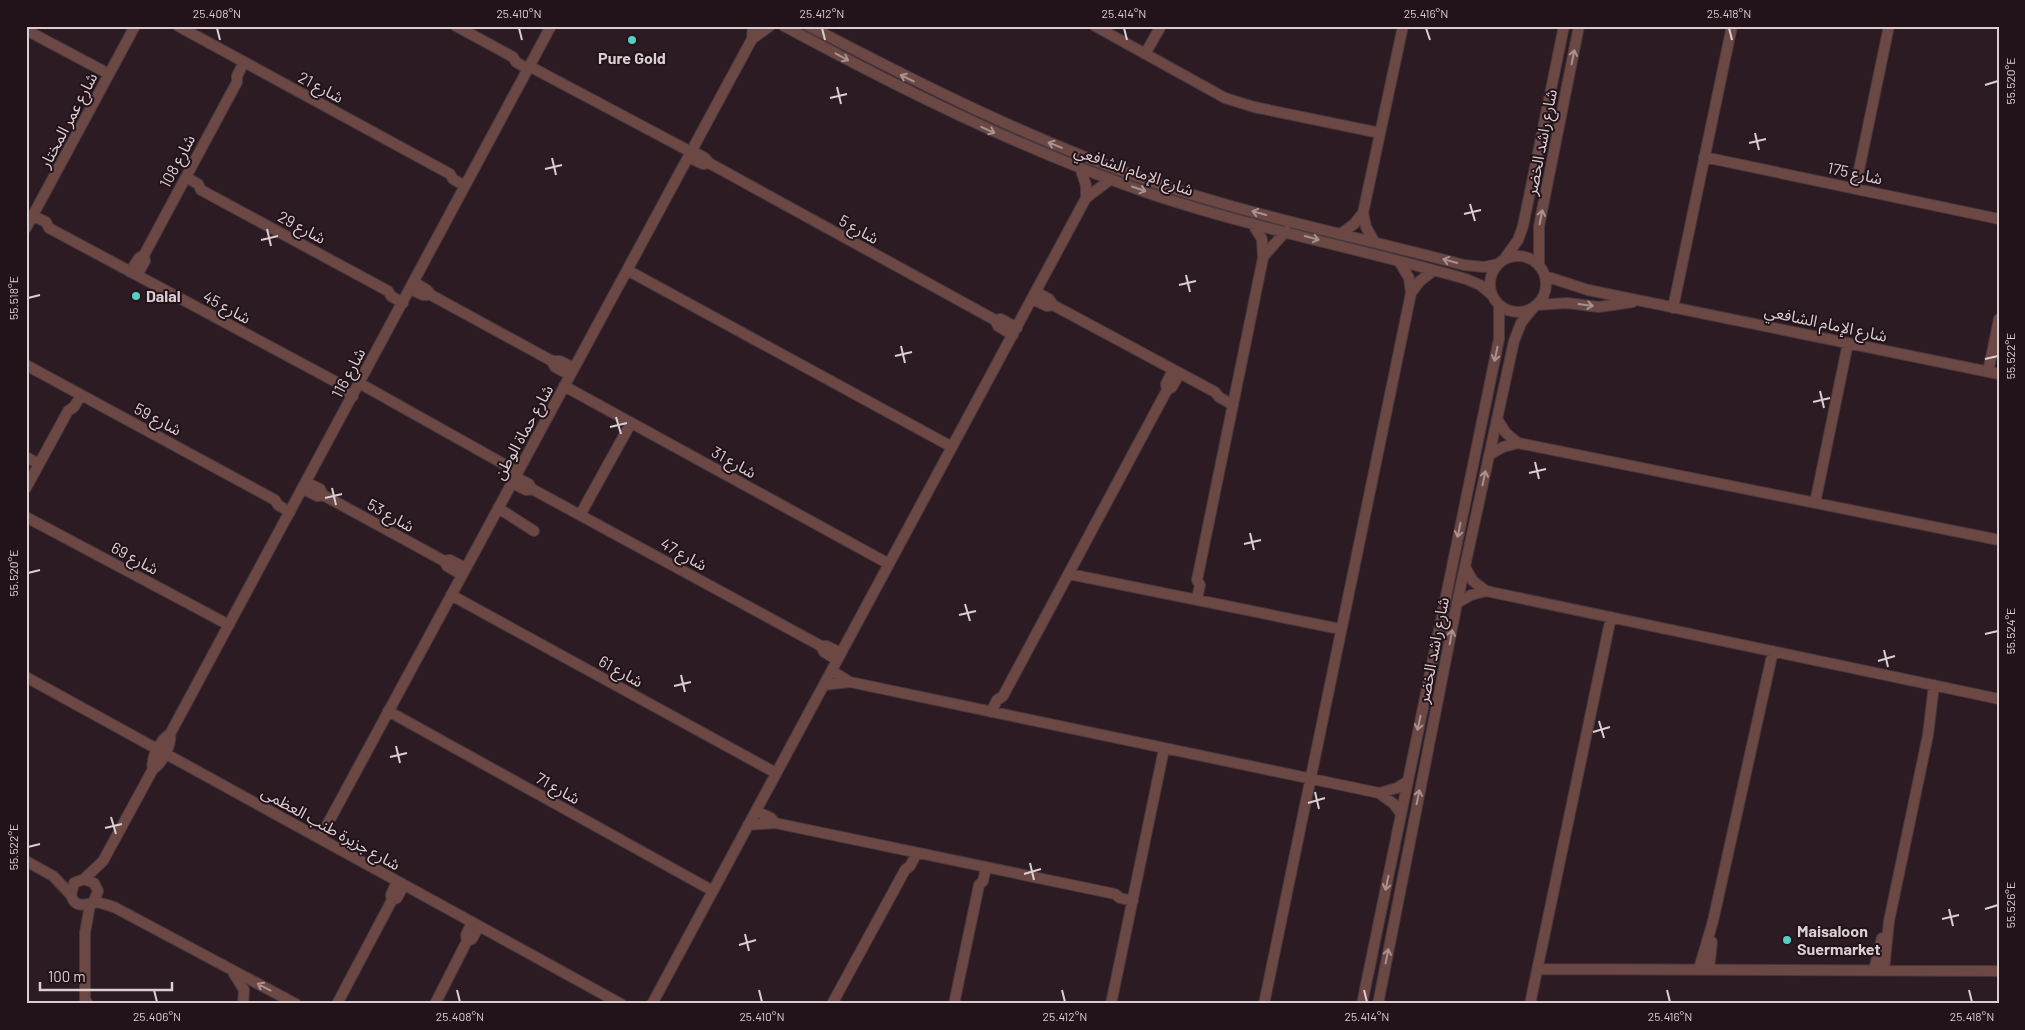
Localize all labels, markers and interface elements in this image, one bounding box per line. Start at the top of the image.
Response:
text: 25.408°N [193,6,241,20]
text: 25.410°N [496,6,542,20]
text: 25.412°N [800,6,844,20]
text: 25.414°N [1102,6,1146,20]
text: 25.416°N [1404,6,1448,20]
text: 25.418°N [1707,6,1751,20]
marker: Pure Gold [626,34,638,46]
place label: Pure Gold [598,48,666,67]
one-way arrow [1569,50,1578,66]
one-way arrow [835,53,849,63]
text: 55.520°E [2003,58,2017,104]
street label: شارع 21 [294,67,347,110]
street label: شارع عمر المختار [34,69,104,173]
one-way arrow [900,72,915,82]
street label: شارع راشد الخضر [1521,87,1564,198]
one-way arrow [980,126,995,136]
street label: شارع 108 [155,131,202,192]
one-way arrow [1048,140,1063,149]
street label: شارع الإمام الشافعي [1071,140,1196,203]
street label: شارع 175 [1825,157,1884,192]
one-way arrow [1131,185,1146,194]
street label: شارع 29 [273,206,329,251]
one-way arrow [1251,208,1267,217]
one-way arrow [1537,209,1546,225]
street label: شارع 5 [834,210,882,251]
one-way arrow [1304,234,1320,244]
one-way arrow [1443,256,1459,265]
text: 55.518°E [6,276,20,320]
place label: Dalal [146,286,181,305]
street label: شارع 45 [198,286,254,331]
marker: Dalal [130,290,142,302]
street label: شارع الإمام الشافعي [1762,300,1889,349]
one-way arrow [1577,301,1593,311]
text: 55.522°E [2003,333,2017,379]
street label: شارع 116 [327,345,372,403]
one-way arrow [1491,345,1500,361]
street label: شارع حماة الوطن [489,381,560,484]
street label: شارع 59 [129,398,185,442]
street label: شارع 31 [707,442,760,485]
one-way arrow [1480,471,1489,487]
street label: شارع 53 [362,494,418,539]
one-way arrow [1454,522,1464,538]
street label: شارع 47 [656,533,711,578]
street label: شارع 69 [106,537,162,581]
text: 55.520°E [6,550,20,596]
street label: شارع راشد الخضر [1413,595,1456,706]
text: 55.524°E [2003,608,2017,654]
one-way arrow [1446,630,1456,646]
street label: شارع 61 [594,651,647,694]
one-way arrow [1414,715,1424,731]
street label: شارع 71 [531,768,584,811]
street label: شارع جزيرة طنب العظمى [257,782,404,877]
one-way arrow [1414,789,1424,805]
text: 55.522°E [6,824,20,870]
one-way arrow [1382,874,1391,890]
text: 55.526°E [2003,882,2017,928]
place label: Maisaloon Suermarket [1797,921,1880,958]
marker: Maisaloon Suermarket [1781,934,1793,946]
one-way arrow [1383,948,1392,964]
scale bar [40,960,172,992]
text: 100 m [48,967,86,985]
one-way arrow [257,981,271,991]
text: 25.406°N [133,1009,181,1023]
text: 25.408°N [436,1009,484,1023]
text: 25.410°N [739,1009,785,1023]
text: 25.412°N [1043,1009,1087,1023]
text: 25.414°N [1345,1009,1389,1023]
text: 25.416°N [1648,1009,1692,1023]
text: 25.418°N [1950,1009,1994,1023]

